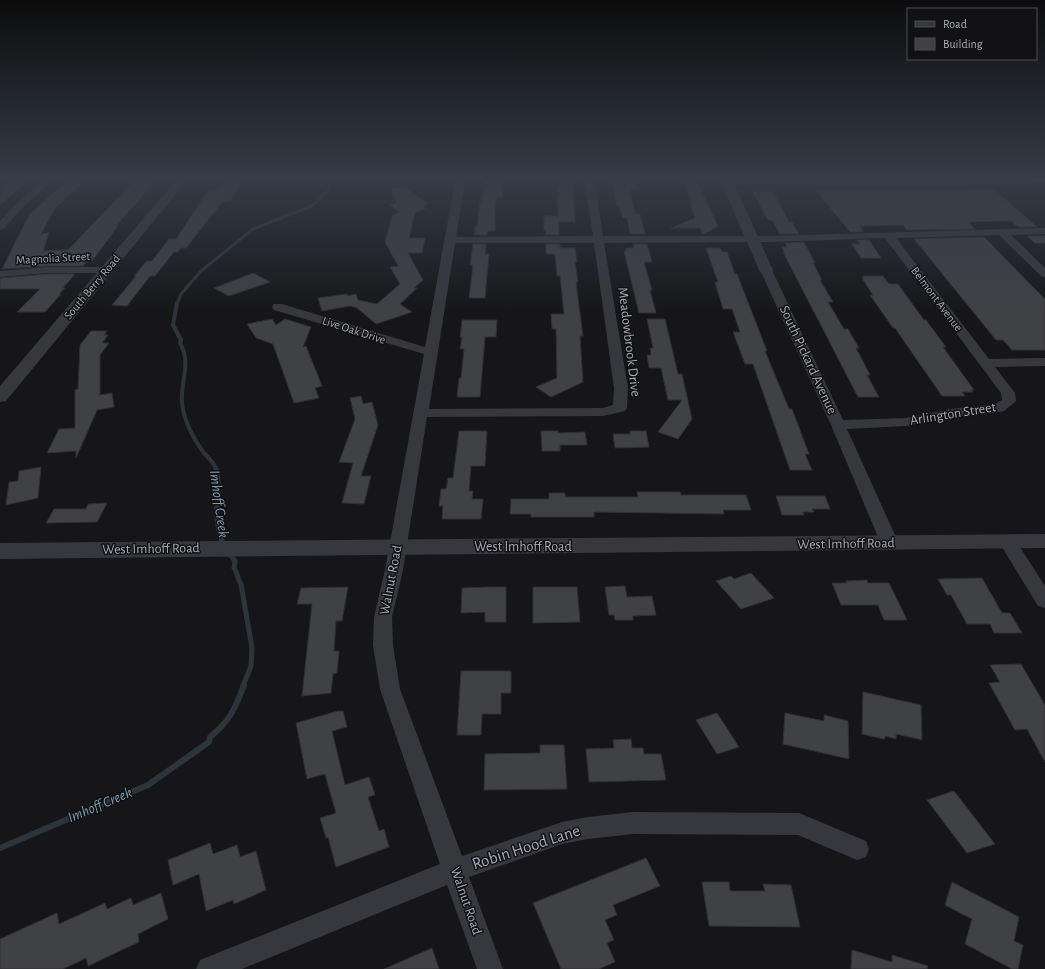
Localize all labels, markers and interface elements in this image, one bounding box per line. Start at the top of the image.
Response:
legend [907,8,1037,60]
text: Road [943,18,967,30]
text: Building [943,38,983,50]
street label: Magnolia Street [16,250,91,266]
street label: South Berry Road [62,252,123,322]
street label: Belmont Avenue [909,265,965,333]
street label: Meadowbrook Drive [615,286,643,398]
street label: South Pickard Avenue [777,304,839,416]
street label: Live Oak Drive [321,314,387,346]
street label: Arlington Street [909,400,998,428]
water label: Imhoff Creek [207,469,231,539]
street label: West Imhoff Road [797,536,895,552]
street label: West Imhoff Road [474,540,572,554]
street label: West Imhoff Road [102,541,200,557]
street label: Walnut Road [377,544,405,616]
water label: Imhoff Creek [66,785,134,825]
street label: Robin Hood Lane [470,821,582,872]
street label: Walnut Road [448,865,484,937]

